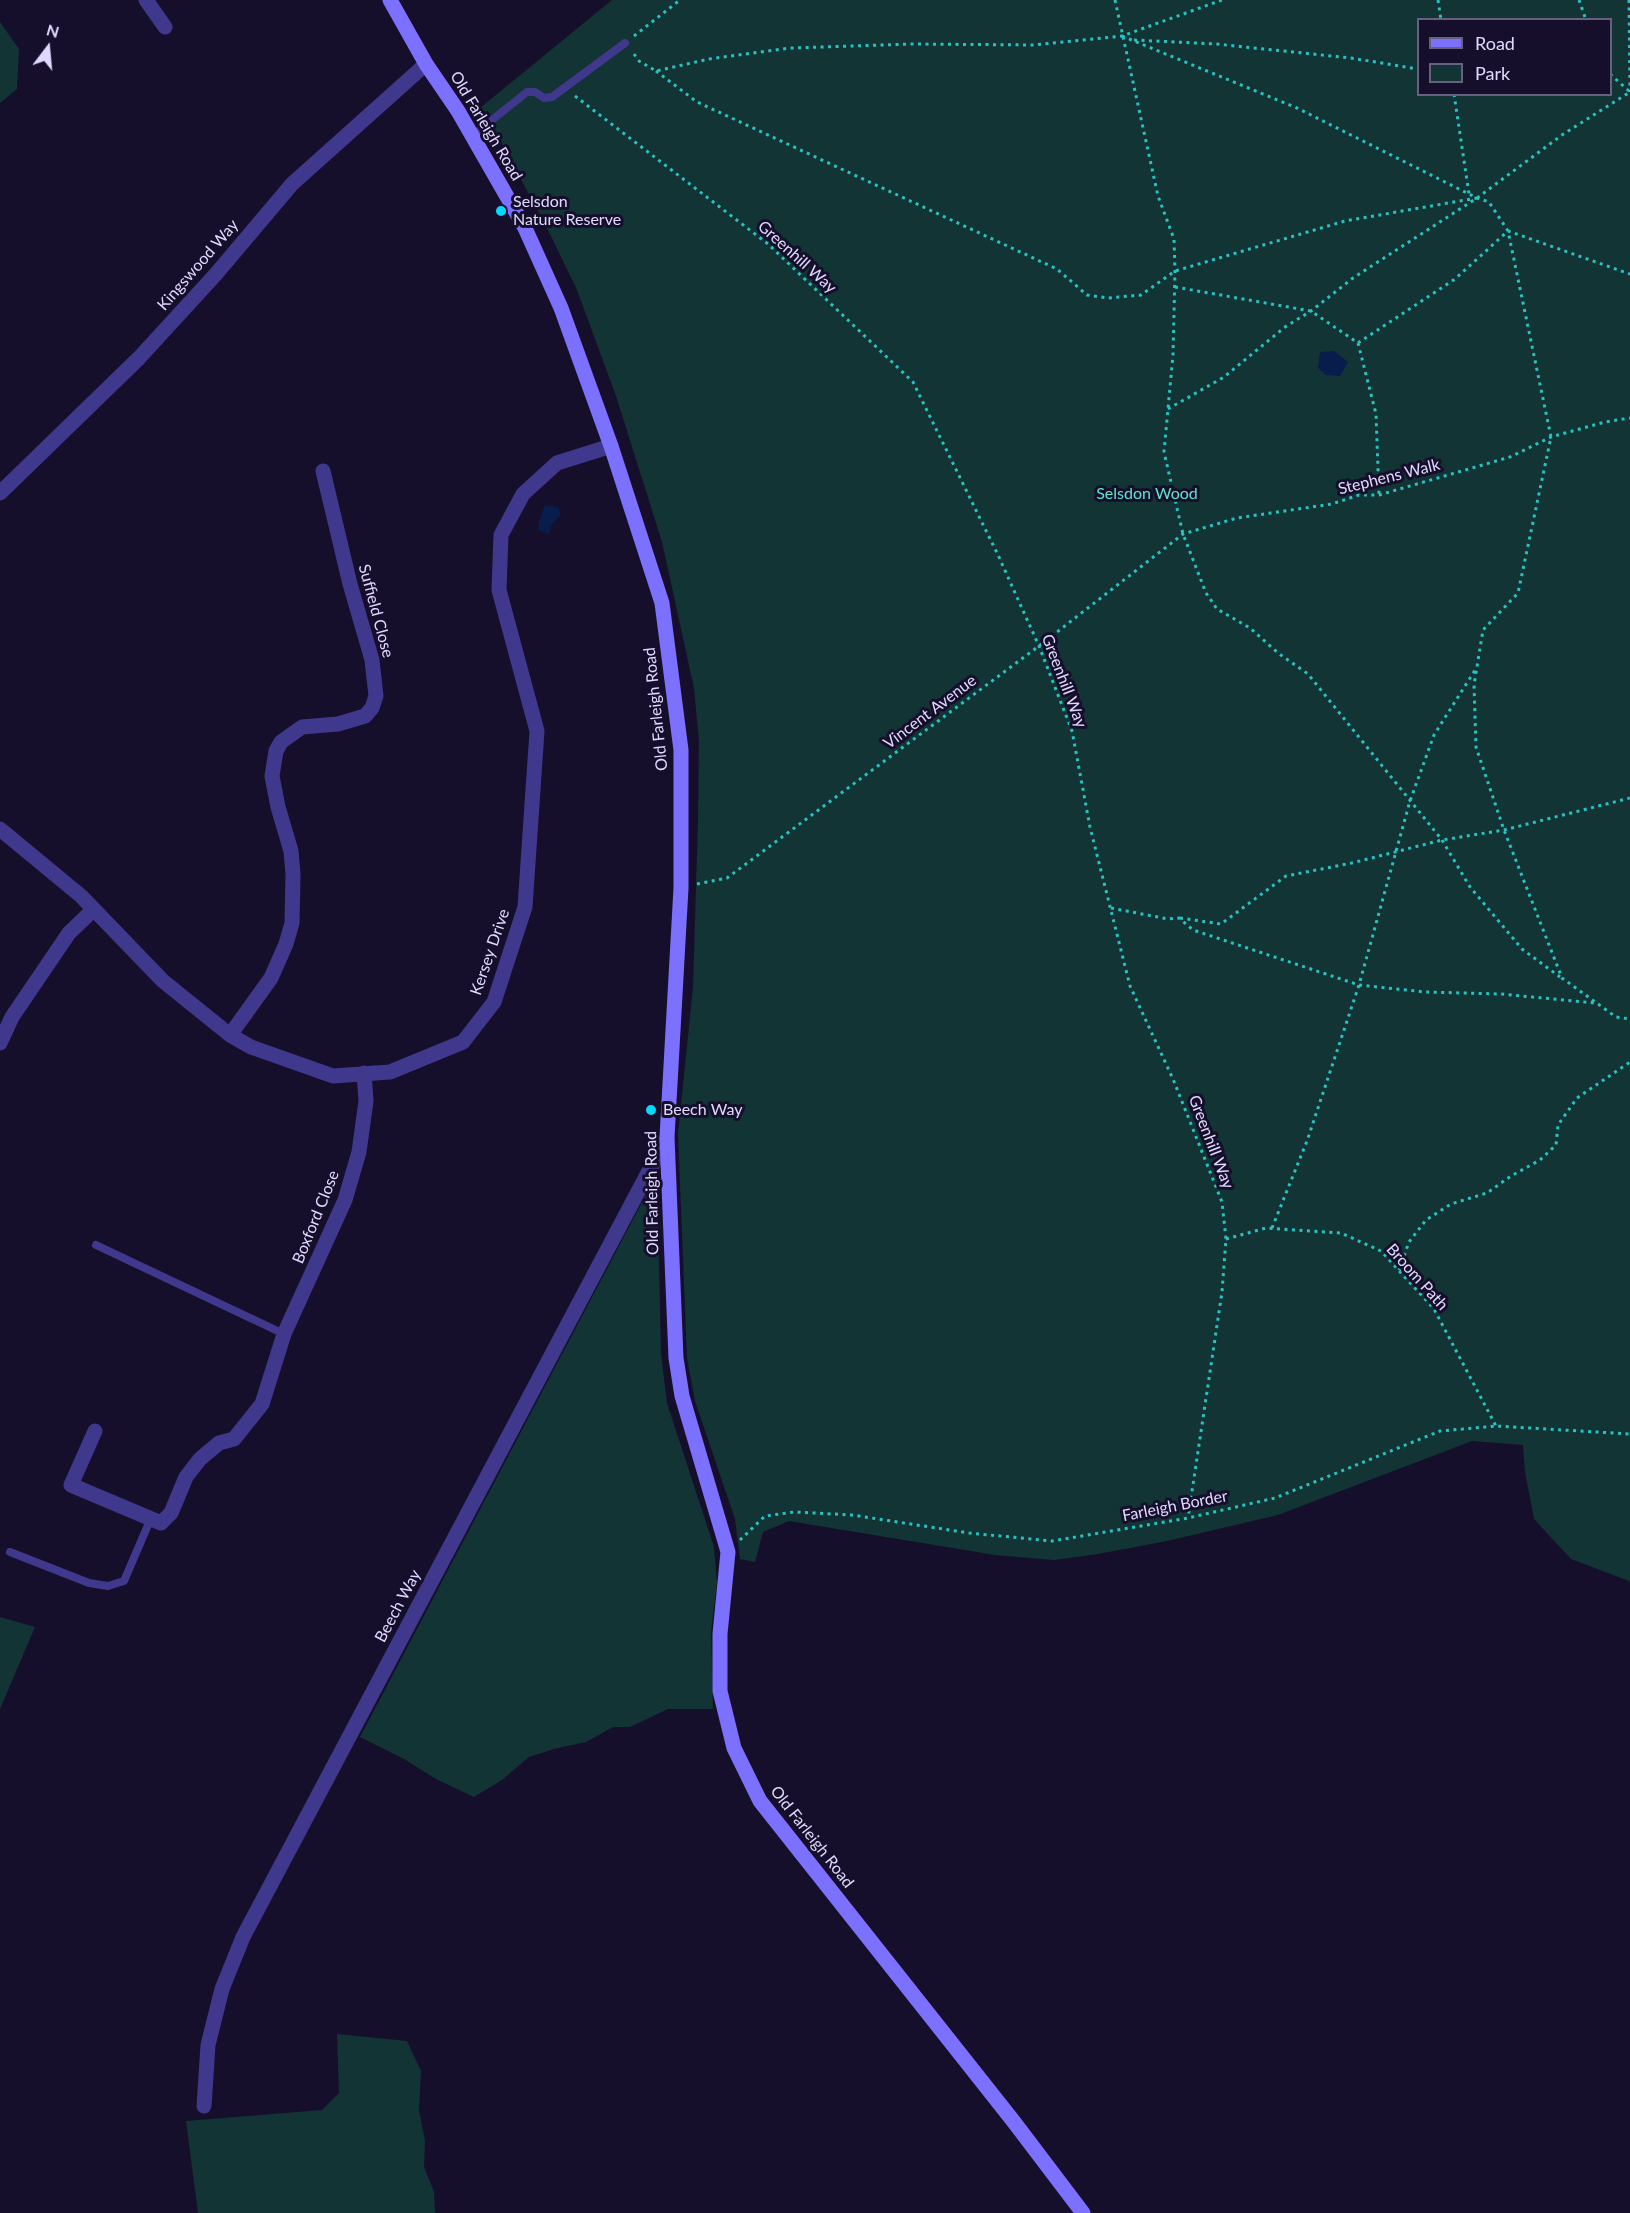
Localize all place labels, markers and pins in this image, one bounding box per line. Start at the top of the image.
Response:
place label: Selsdon Nature Reserve [513,192,621,230]
marker: Selsdon Nature Reserve [494,204,508,218]
place label: Beech Way [663,1100,742,1120]
marker: Beech Way [644,1103,658,1117]

